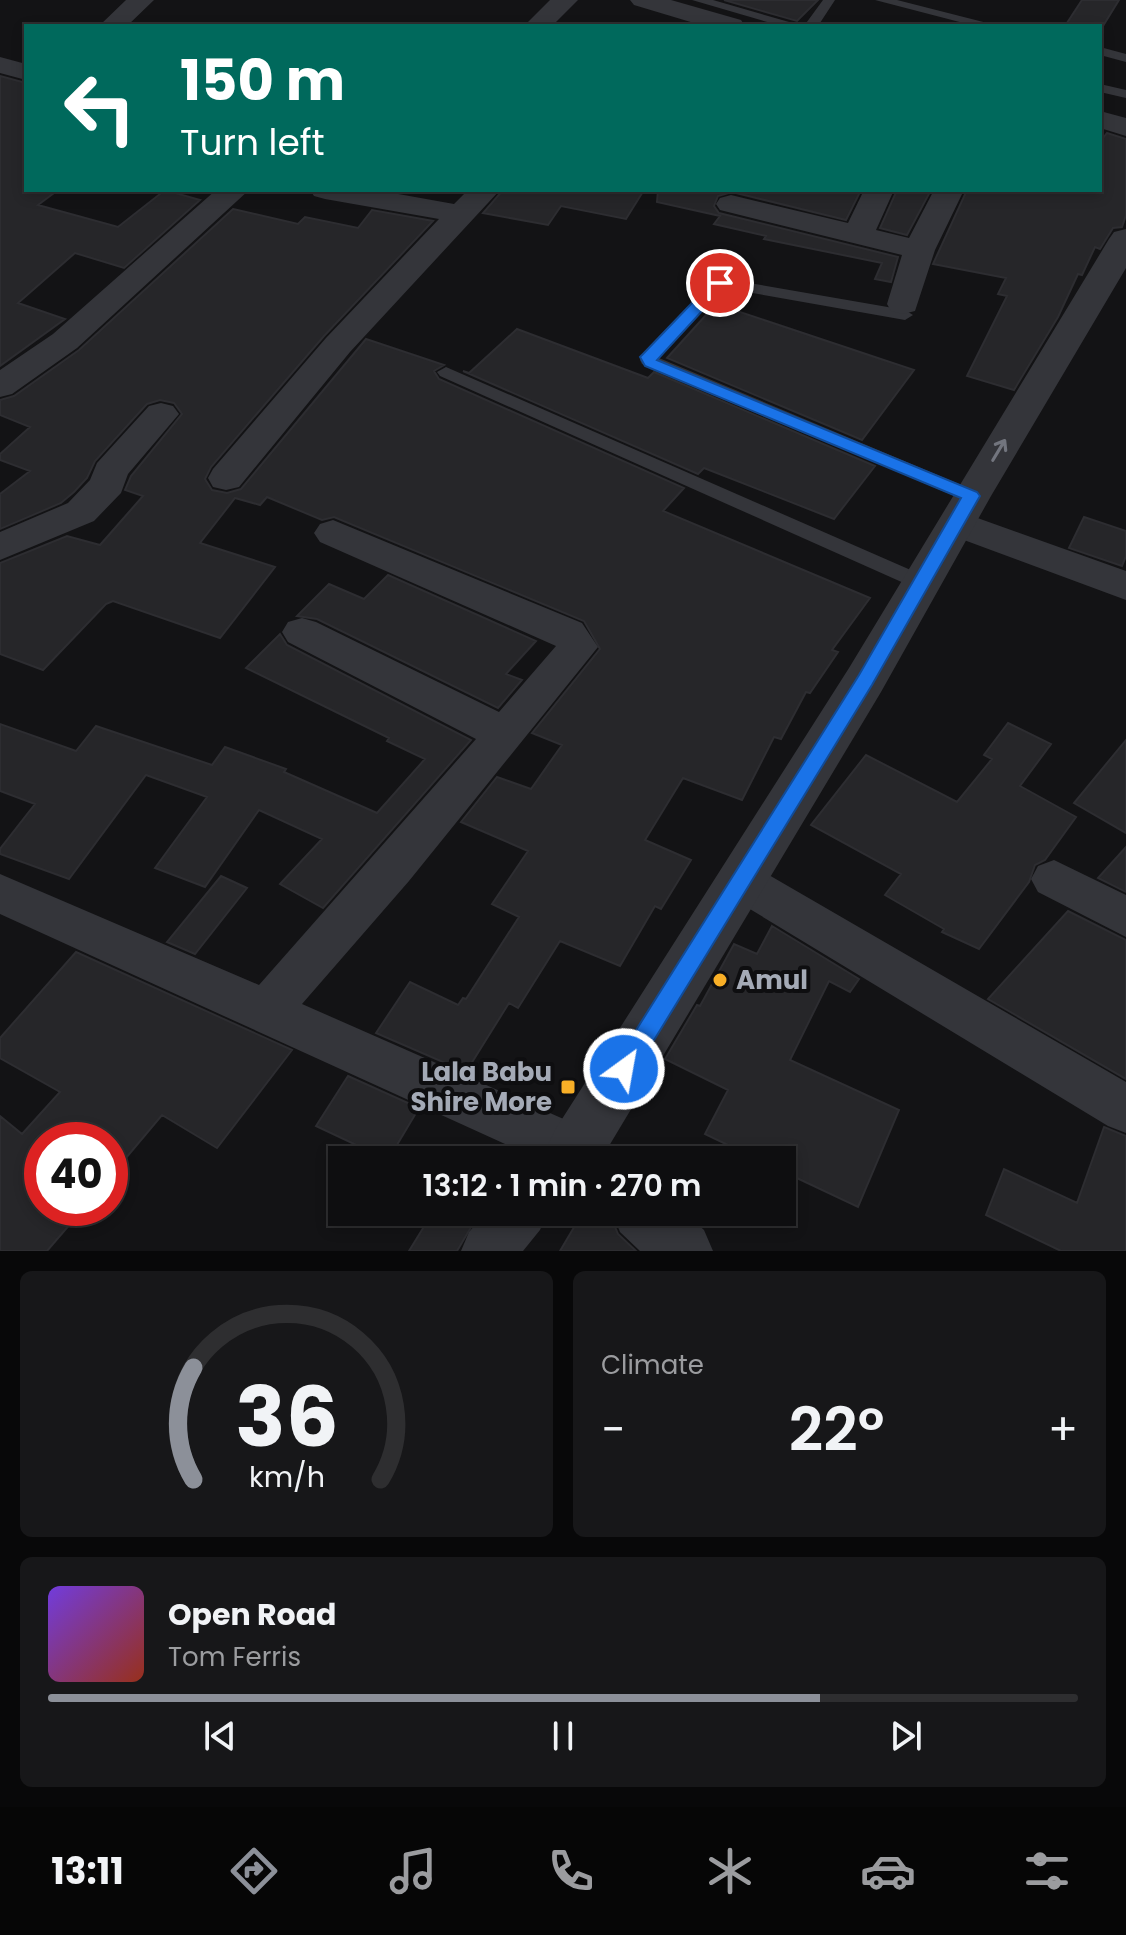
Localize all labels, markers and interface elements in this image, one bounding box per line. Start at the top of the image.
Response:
text: 150 m [180,41,345,120]
icon: left [48,56,152,160]
text: Turn left [180,117,325,168]
pin [686,249,754,317]
icon: arrive [698,261,742,305]
one-way arrow [991,439,1007,462]
place label: Amul [736,962,808,998]
marker: Amul [711,971,729,989]
position arrow [582,1027,666,1111]
place label: Lala Babu Shire More [411,1054,552,1120]
marker: Lala Babu Shire More [559,1078,577,1096]
speed limit sign: 40 [24,1122,128,1226]
text: 13:12 · 1 min · 270 m [423,1164,701,1207]
text: Climate [601,1347,704,1383]
text: 36 [235,1359,338,1475]
text: 22° [789,1388,884,1472]
text: − [601,1399,625,1460]
text: + [1048,1399,1078,1460]
text: km/h [248,1457,325,1497]
text: Open Road [168,1593,336,1636]
text: Tom Ferris [168,1639,301,1675]
icon: previous [198,1714,242,1758]
icon: pause [541,1714,585,1758]
icon: next [884,1714,928,1758]
icon: directions [226,1843,282,1899]
icon: music [385,1843,441,1899]
icon: phone [543,1843,599,1899]
icon: climate [702,1843,758,1899]
icon: car [860,1843,916,1899]
icon: filters [1019,1843,1075,1899]
text: 13:11 [51,1846,124,1897]

